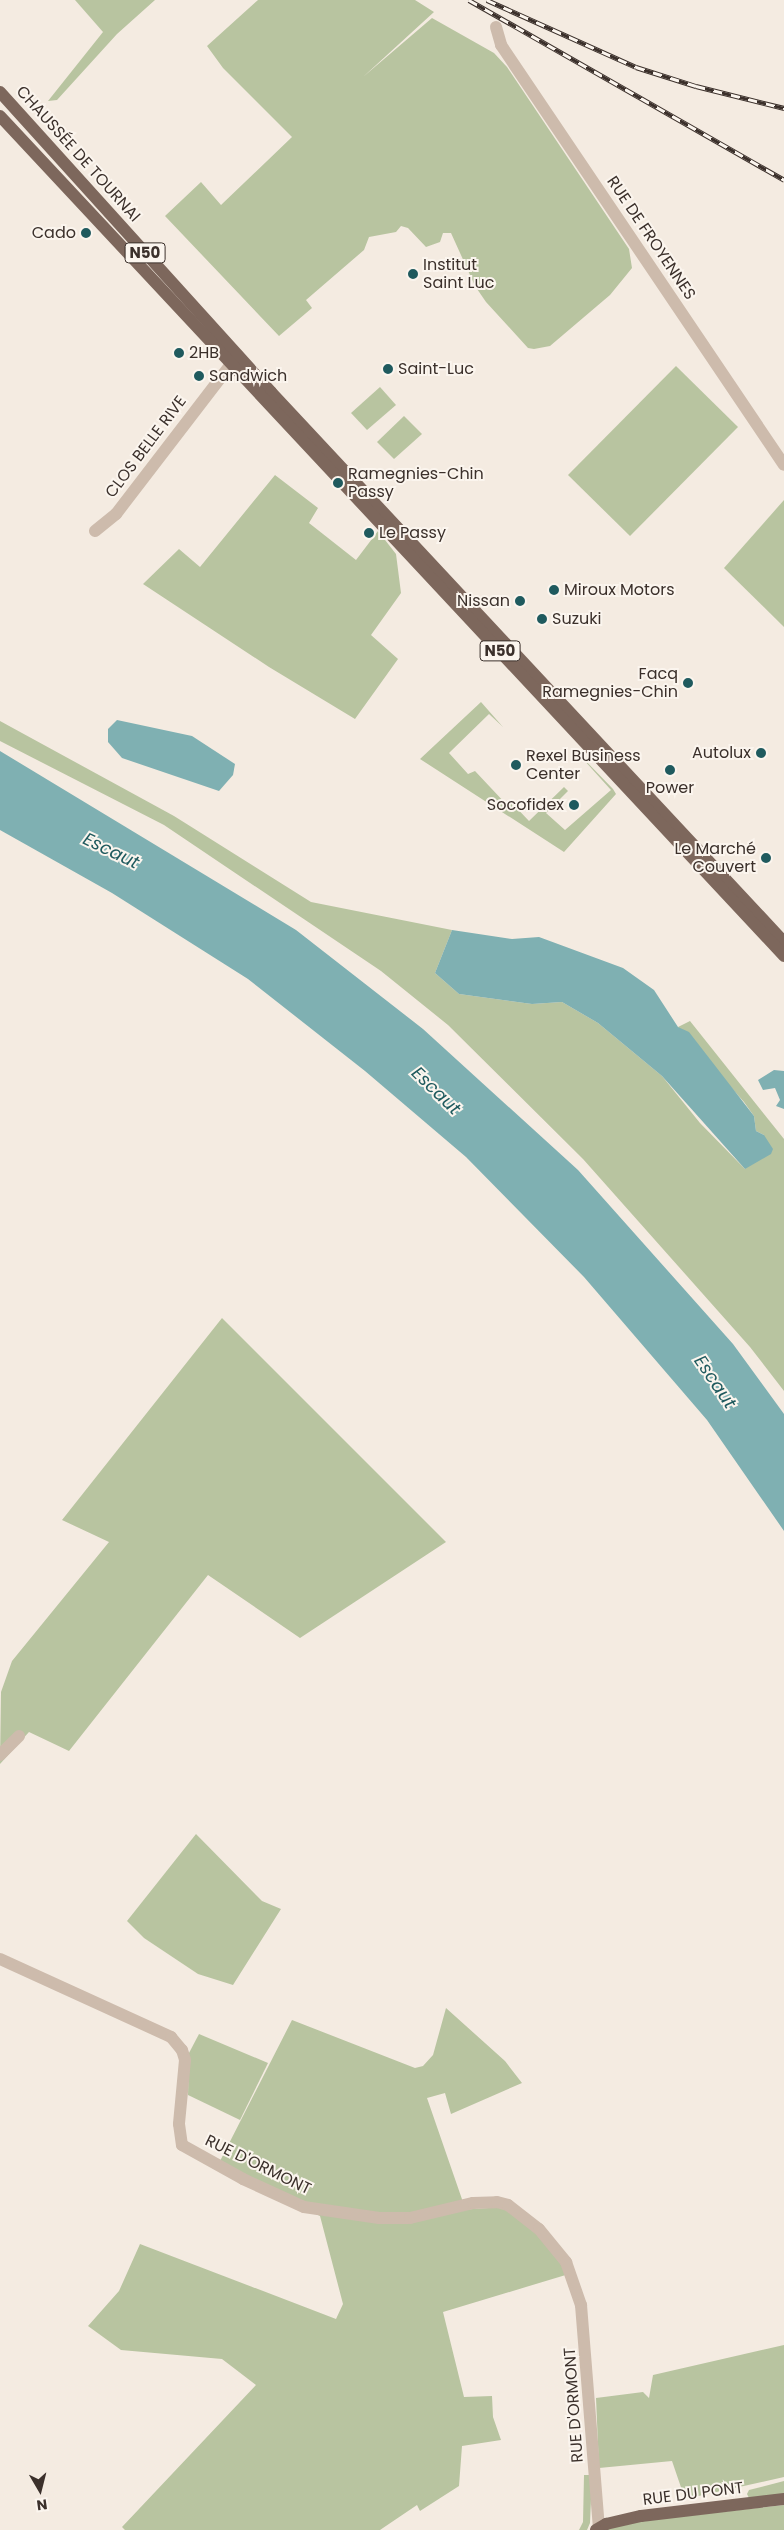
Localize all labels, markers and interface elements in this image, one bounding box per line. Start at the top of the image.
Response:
street label: CHAUSSÉE DE TOURNAI [12,82,144,226]
street label: RUE DE FROYENNES [603,173,699,303]
place label: Cado [32,223,76,243]
marker: Cado [80,227,92,239]
road number: N50 [124,240,166,266]
place label: Institut Saint Luc [423,255,494,293]
marker: Institut Saint Luc [407,268,419,280]
place label: 2HB [189,343,219,363]
marker: 2HB [173,347,185,359]
place label: Saint-Luc [398,359,474,379]
marker: Saint-Luc [382,363,394,375]
place label: Sandwich [209,366,287,386]
marker: Sandwich [193,370,205,382]
street label: CLOS BELLE RIVE [101,392,191,502]
place label: Ramegnies-Chin Passy [348,464,484,502]
marker: Ramegnies-Chin Passy [332,477,344,489]
place label: Le Passy [379,523,446,543]
marker: Le Passy [363,527,375,539]
place label: Miroux Motors [564,580,674,600]
marker: Miroux Motors [548,584,560,596]
place label: Nissan [457,591,510,611]
marker: Nissan [514,595,526,607]
place label: Suzuki [552,609,601,629]
marker: Suzuki [536,613,548,625]
road number: N50 [479,638,521,664]
place label: Facq Ramegnies-Chin [542,664,678,702]
marker: Facq Ramegnies-Chin [682,677,694,689]
place label: Autolux [692,743,751,763]
place label: Rexel Business Center [526,746,641,784]
marker: Autolux [755,747,767,759]
marker: Rexel Business Center [510,759,522,771]
marker: Power [664,764,676,776]
place label: Power [646,778,694,798]
place label: Socofidex [487,795,564,815]
marker: Socofidex [568,799,580,811]
water label: Escaut [79,828,143,874]
place label: Le Marché Couvert [674,839,756,877]
marker: Le Marché Couvert [760,852,772,864]
water label: Escaut [407,1062,465,1120]
water label: Escaut [689,1351,741,1413]
street label: RUE D'ORMONT [202,2131,314,2199]
street label: RUE D'ORMONT [560,2347,588,2463]
north arrow [15,2465,65,2515]
street label: RUE DU PONT [642,2478,744,2510]
text: N [35,2494,49,2515]

